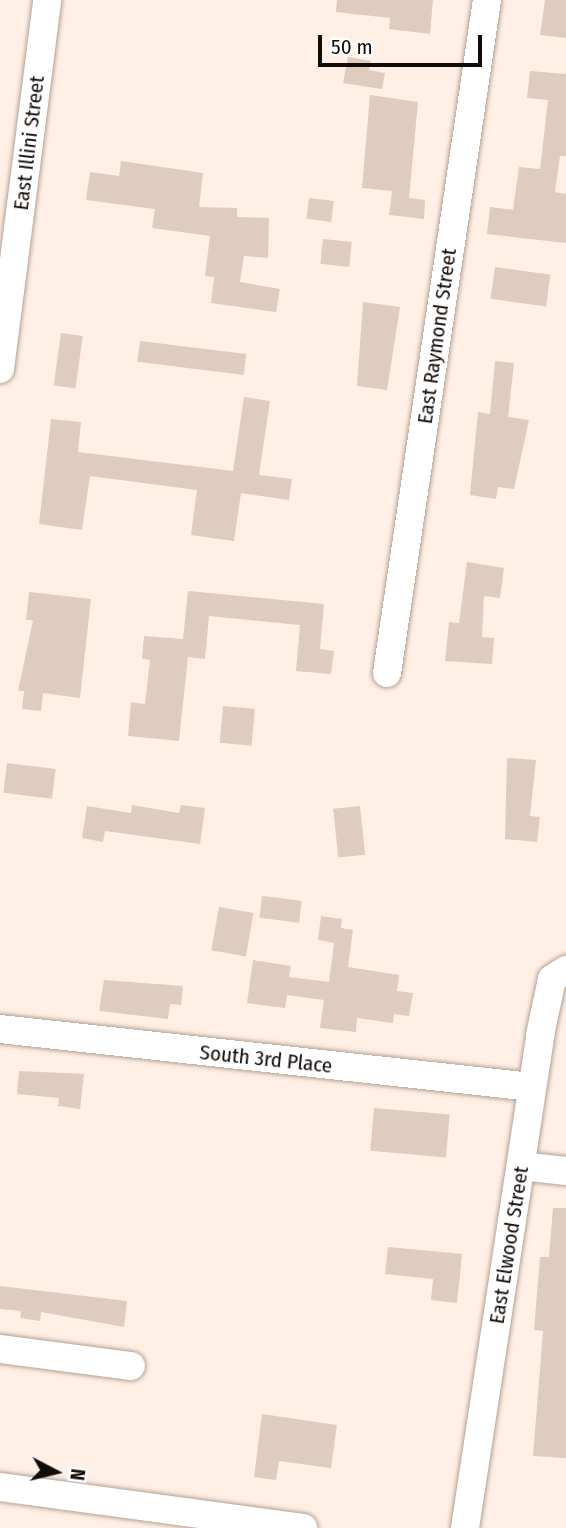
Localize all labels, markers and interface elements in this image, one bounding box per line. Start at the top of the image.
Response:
scale bar [321,21,486,65]
text: 50 m [331,34,373,60]
street label: East Illini Street [8,74,50,212]
street label: East Raymond Street [412,247,462,425]
street label: South 3rd Place [198,1040,334,1078]
street label: East Elwood Street [484,1164,534,1326]
north arrow [21,1437,91,1507]
text: N [65,1468,89,1482]

